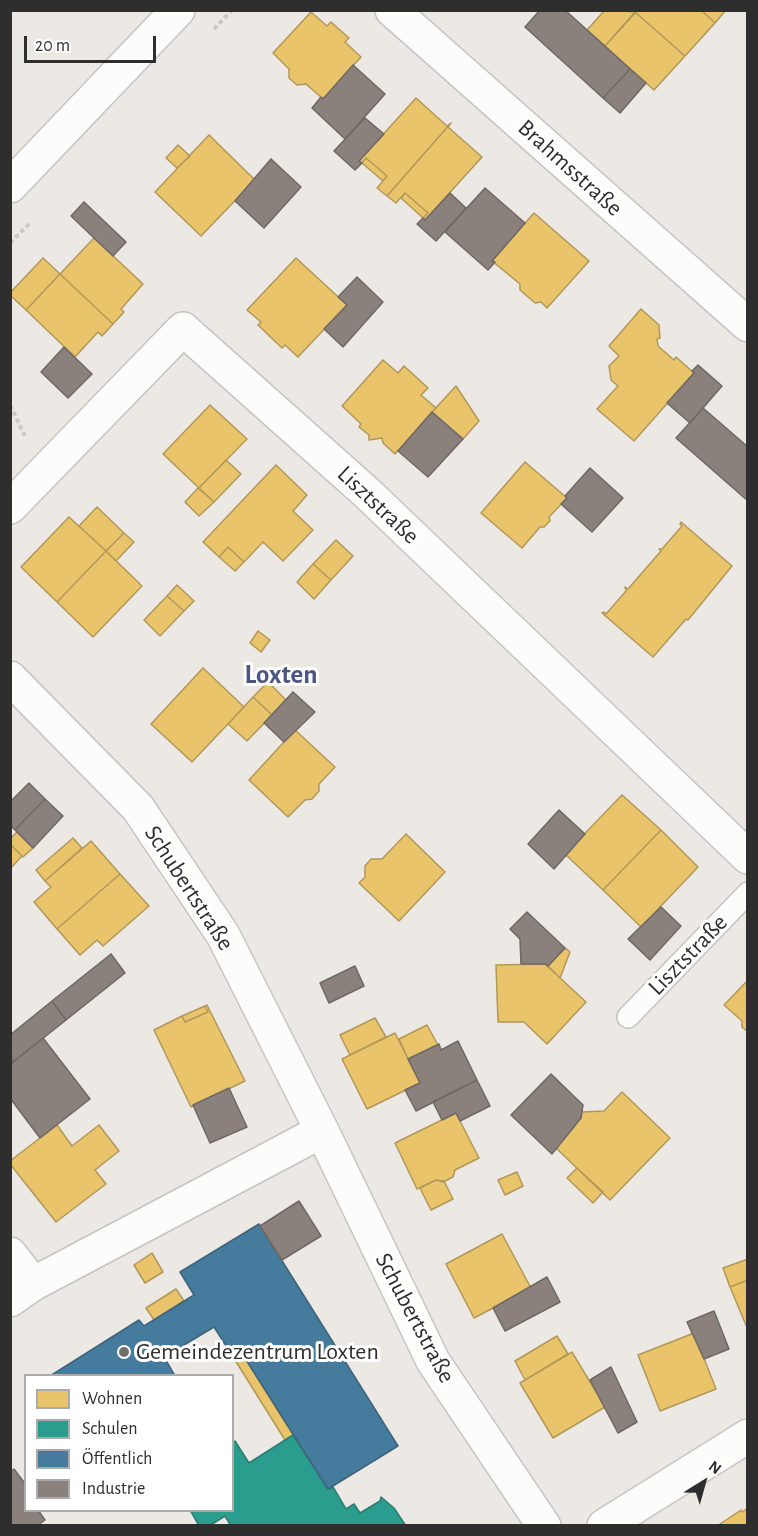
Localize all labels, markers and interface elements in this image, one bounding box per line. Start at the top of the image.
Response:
scale bar [27,24,159,62]
text: 20 m [35,37,70,55]
street label: Brahmsstraße [512,113,628,223]
street label: Lisztstraße [331,460,425,550]
district label: Loxten [245,659,317,691]
street label: Schubertstraße [138,820,240,956]
street label: Lisztstraße [642,908,734,1002]
street label: Schubertstraße [369,1248,461,1388]
place label: Gemeindezentrum Loxten [136,1338,379,1366]
marker: Gemeindezentrum Loxten [117,1345,131,1359]
legend [24,1374,234,1512]
text: Wohnen [82,1390,142,1408]
text: Schulen [82,1420,138,1438]
text: Öffentlich [82,1450,152,1468]
north arrow [674,1452,734,1512]
text: N [706,1458,724,1477]
text: Industrie [82,1480,145,1498]

